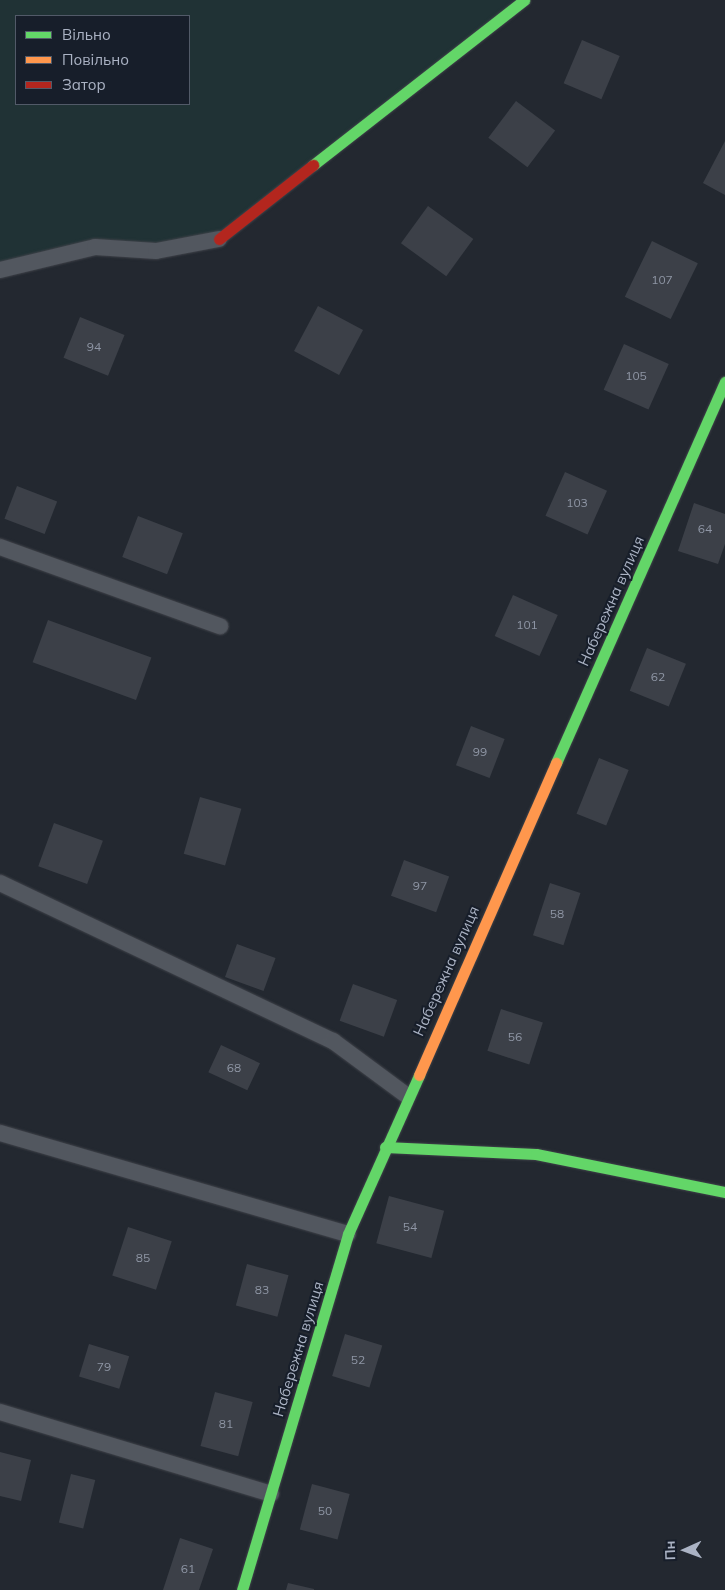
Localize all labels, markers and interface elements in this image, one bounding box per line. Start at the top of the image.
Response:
legend [15,15,190,105]
text: Вільно [62,25,111,44]
text: Повільно [62,50,129,69]
text: Затор [62,75,106,94]
house number: 107 [651,273,673,287]
house number: 94 [87,340,101,354]
house number: 105 [625,369,647,383]
house number: 103 [566,496,588,510]
house number: 64 [698,522,712,536]
street label: Набережна вулиця [574,533,648,669]
house number: 101 [516,618,538,632]
house number: 62 [651,670,665,684]
house number: 99 [473,745,487,759]
house number: 97 [413,879,427,893]
street label: Набережна вулиця [409,903,483,1039]
house number: 58 [550,907,564,921]
house number: 56 [508,1030,522,1044]
house number: 68 [227,1061,241,1075]
house number: 54 [403,1220,417,1234]
house number: 85 [136,1251,150,1265]
street label: Набережна вулиця [269,1279,327,1419]
house number: 83 [255,1283,269,1297]
house number: 52 [351,1353,365,1367]
house number: 79 [97,1360,111,1374]
house number: 81 [219,1417,233,1431]
house number: 50 [318,1504,332,1518]
north arrow [660,1525,710,1575]
text: Пн [661,1540,679,1561]
house number: 61 [181,1562,195,1576]

